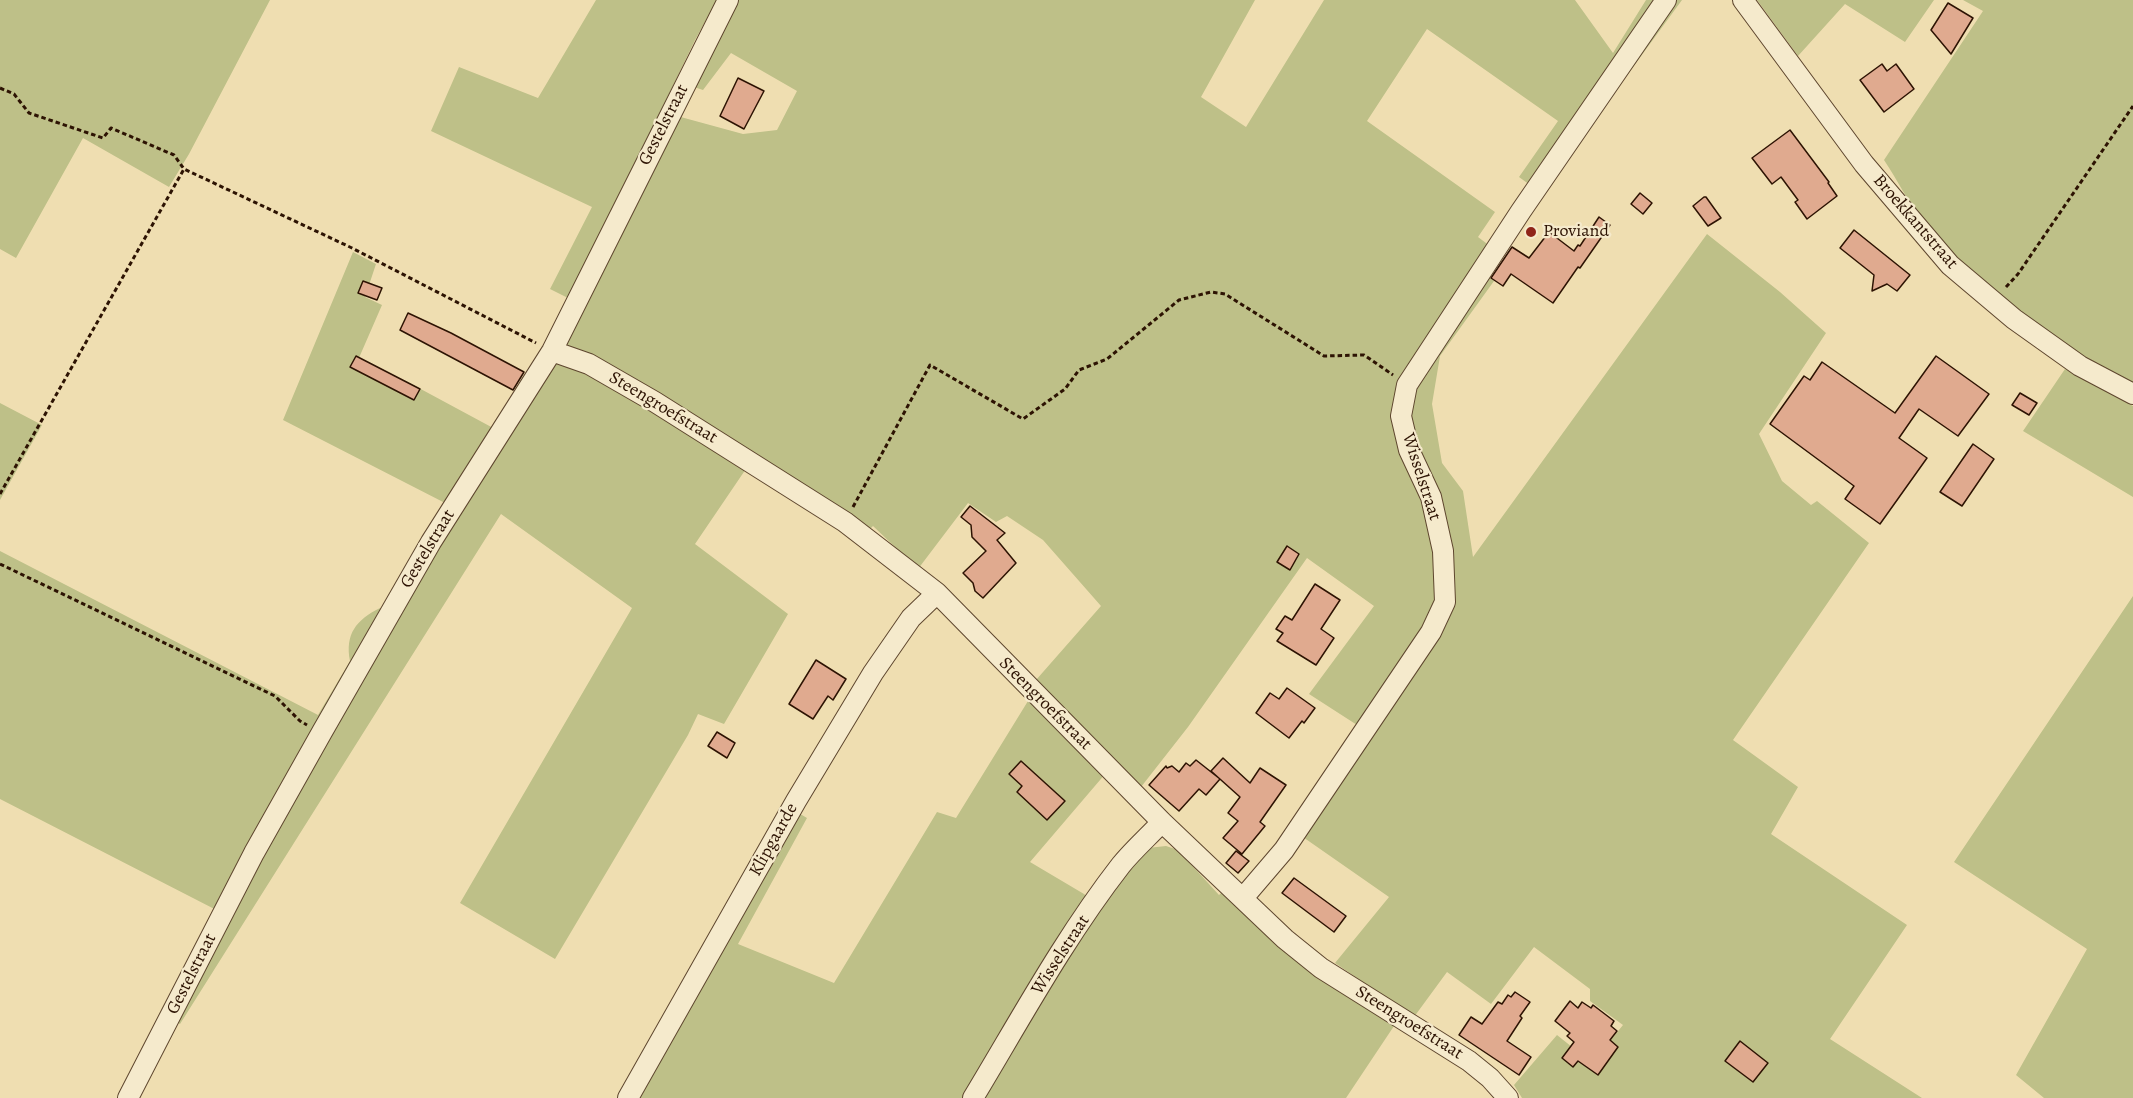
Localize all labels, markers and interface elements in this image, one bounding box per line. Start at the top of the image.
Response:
street label: Gestelstraat [634,81,694,169]
street label: Broekkantstraat [1868,170,1962,274]
place label: Proviand [1543,221,1609,243]
marker: Proviand [1524,225,1538,239]
street label: Steengroefstraat [605,367,721,449]
street label: Wisselstraat [1397,431,1445,523]
street label: Gestelstraat [396,506,460,592]
street label: Steengroefstraat [994,653,1096,755]
street label: Klipgaarde [745,800,803,880]
street label: Wisselstraat [1027,911,1095,999]
street label: Gestelstraat [162,930,222,1018]
street label: Steengroefstraat [1351,981,1467,1065]

